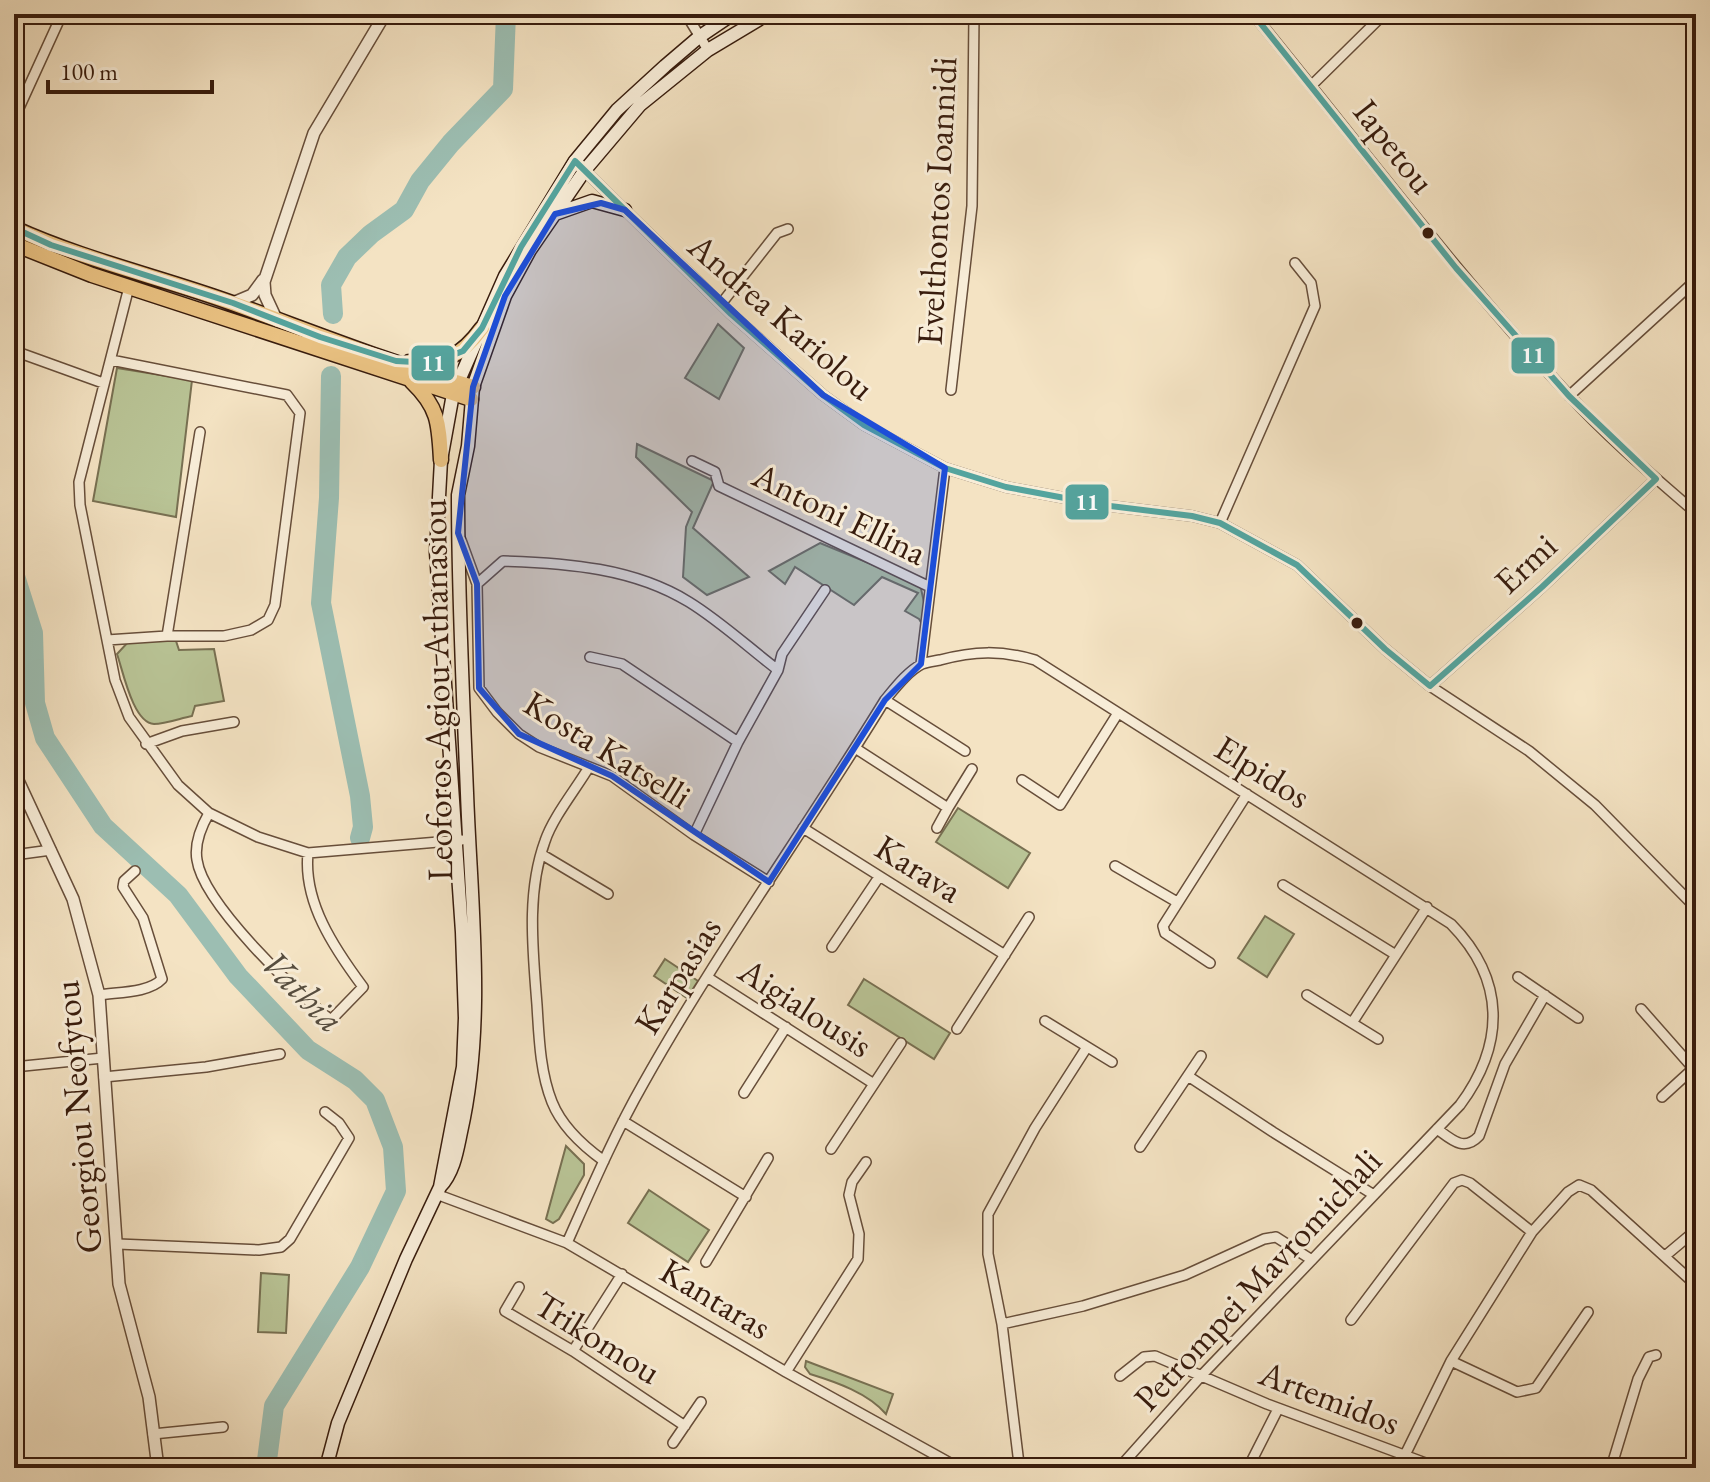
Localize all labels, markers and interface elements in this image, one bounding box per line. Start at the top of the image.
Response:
scale bar [48,44,212,94]
street label: Evelthontos Ioannidi [905,55,968,347]
text: 100 m [60,56,118,87]
street label: Iapetou [1343,90,1446,203]
street label: Andrea Kariolou [678,222,885,410]
unlabelled marker [1420,225,1436,241]
line badge: 11 [1510,336,1556,375]
text: 11 [1521,341,1545,370]
line badge: 11 [410,344,456,382]
text: 11 [421,349,445,378]
street label: Antoni Ellina [744,451,935,576]
line badge: 11 [1064,483,1110,521]
text: 11 [1075,488,1099,517]
street label: Leoforos Agiou Athanasiou [410,498,463,882]
street label: Ermi [1484,522,1567,604]
unlabelled marker [1349,615,1365,631]
street label: Kosta Katselli [515,679,700,819]
street label: Elpidos [1206,724,1319,819]
street label: Karava [866,824,972,914]
street label: Karpasias [623,908,732,1043]
water label: Vathia [251,939,355,1043]
street label: Aigialousis [729,946,881,1068]
street label: Georgiou Neofytou [42,979,113,1255]
street label: Petrompei Mavromichali [1123,1138,1392,1421]
street label: Kantaras [652,1247,780,1350]
street label: Trikomou [526,1280,670,1395]
street label: Artemidos [1252,1349,1407,1446]

